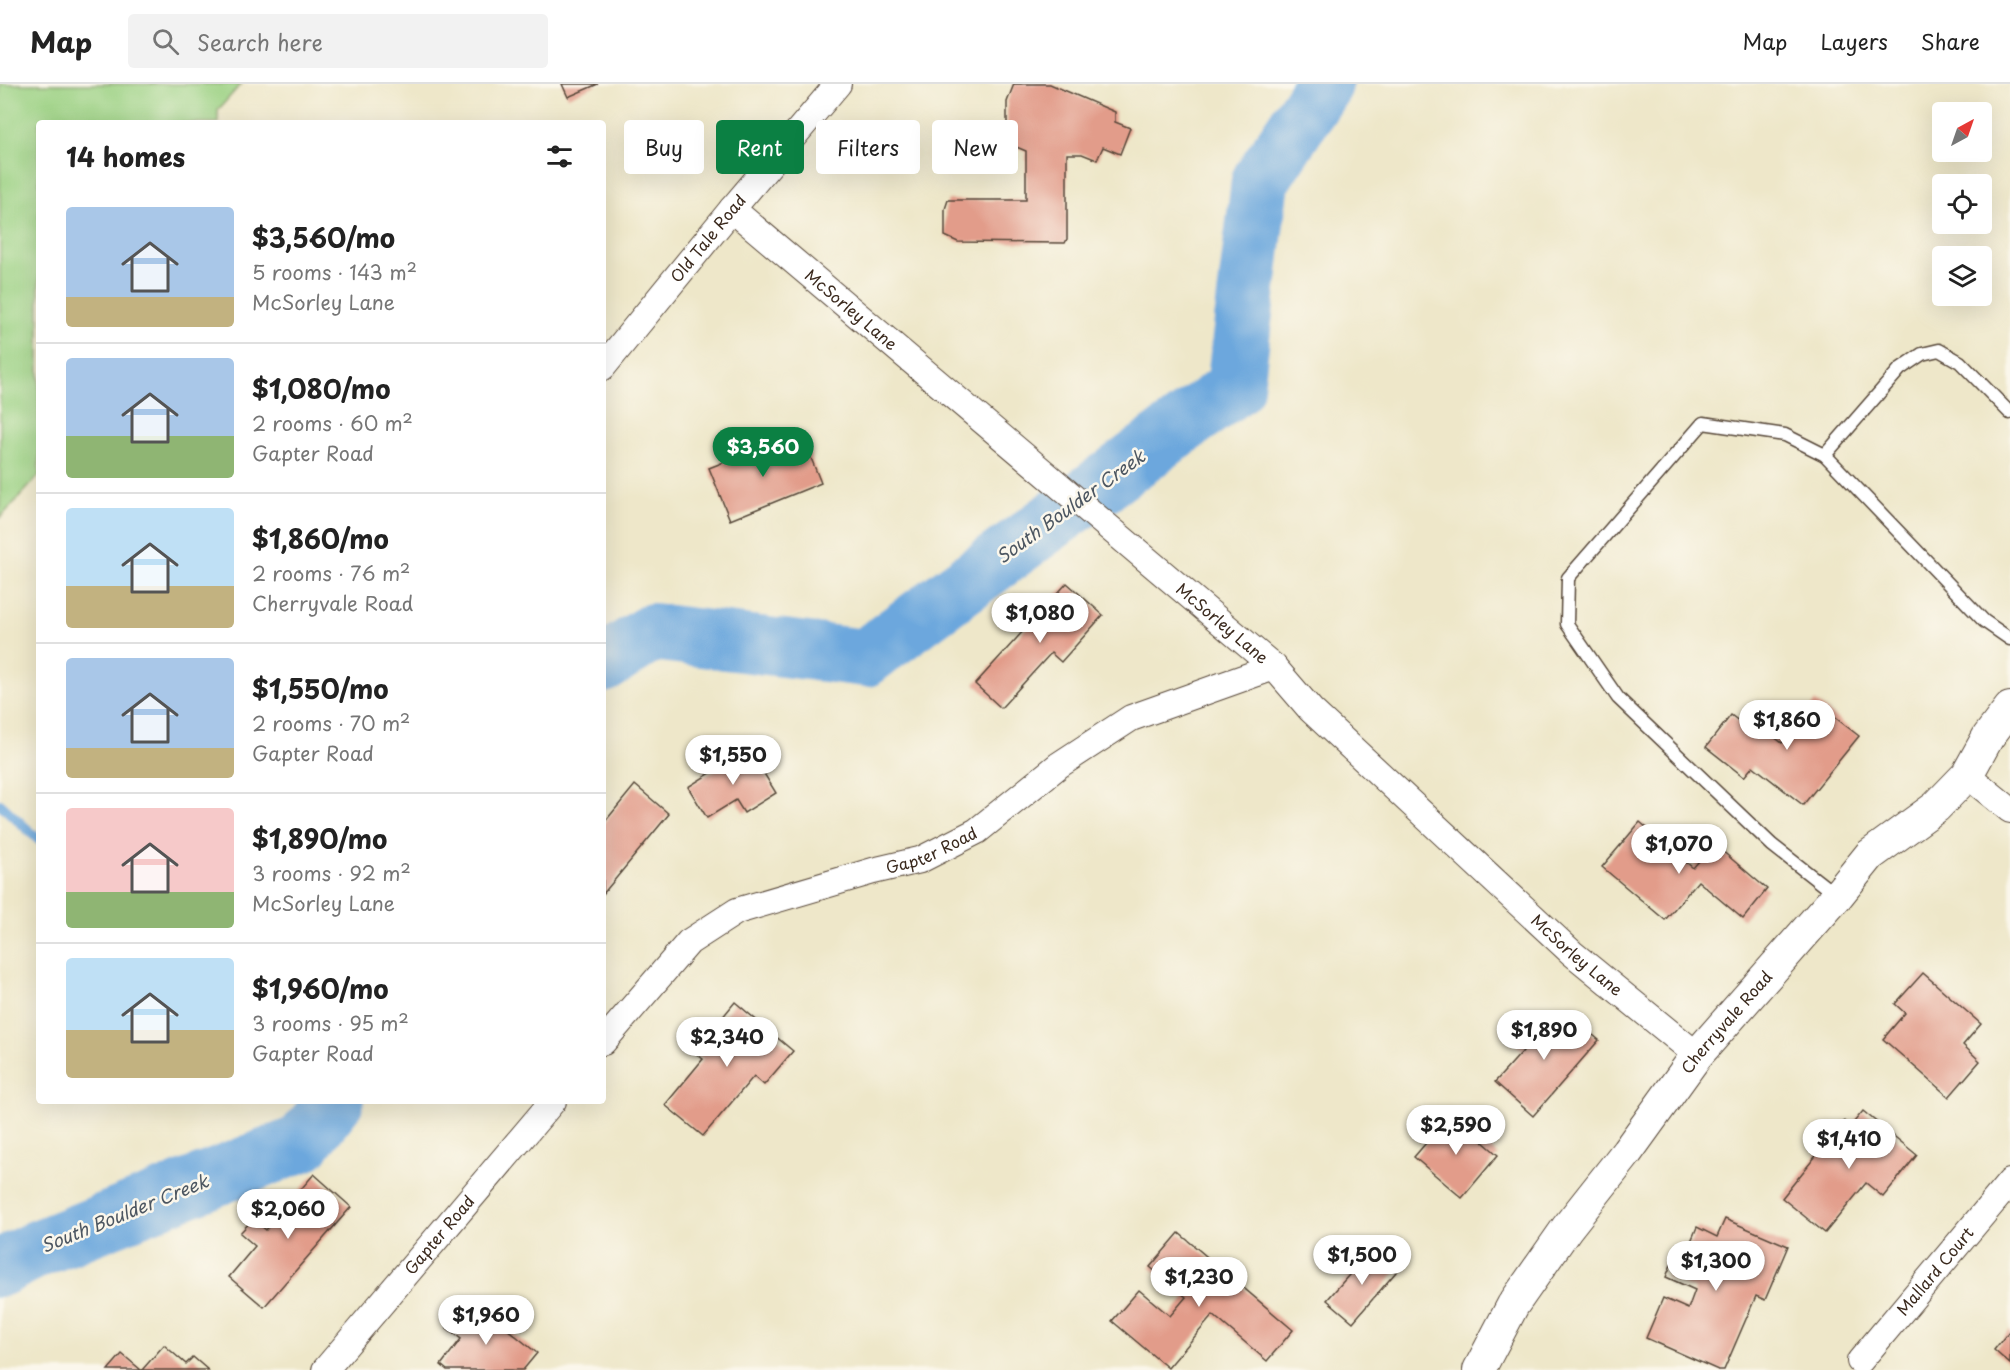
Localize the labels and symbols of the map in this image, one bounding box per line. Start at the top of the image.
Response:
north arrow [1932,102,1992,162]
street label: Old Tale Road [664,188,751,287]
street label: McSorley Lane [800,263,903,355]
pin: $3,560 [714,427,812,478]
water label: South Boulder Creek [990,442,1151,569]
street label: McSorley Lane [1172,576,1275,669]
pin: $1,080 [991,593,1089,644]
pin: $1,860 [1738,700,1836,751]
pin: $1,550 [684,735,782,786]
street label: Gapter Road [883,820,981,879]
pin: $1,070 [1630,824,1728,875]
street label: McSorley Lane [1526,908,1629,1001]
street label: Cherryvale Road [1674,965,1777,1078]
pin: $1,890 [1495,1010,1593,1061]
pin: $2,340 [678,1017,776,1068]
pin: $2,590 [1407,1105,1505,1156]
pin: $1,410 [1800,1119,1898,1170]
water label: South Boulder Creek [37,1166,213,1259]
pin: $2,060 [239,1189,337,1240]
street label: Gapter Road [398,1189,479,1279]
street label: Mallard Court [1890,1221,1979,1320]
pin: $1,500 [1313,1235,1411,1286]
pin: $1,300 [1667,1241,1765,1292]
pin: $1,230 [1150,1257,1248,1308]
pin: $1,960 [437,1295,535,1346]

